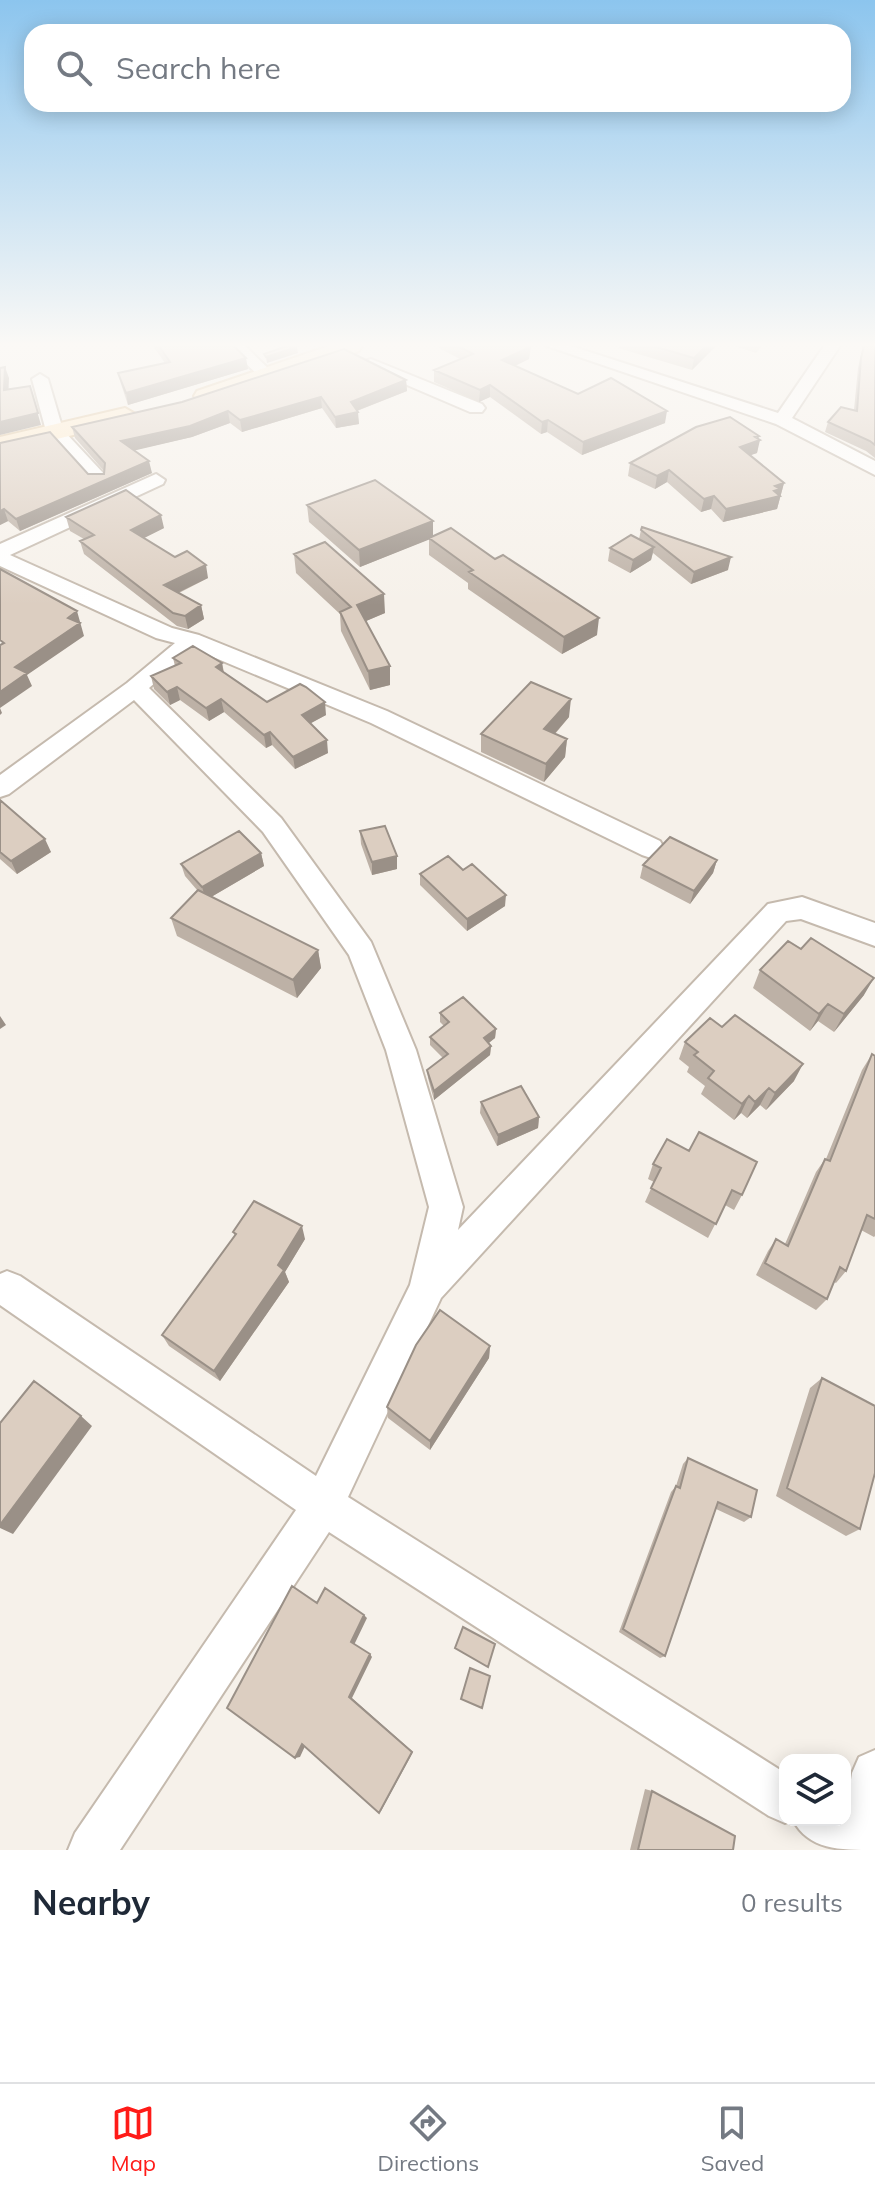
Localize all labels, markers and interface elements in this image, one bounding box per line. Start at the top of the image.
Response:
search box [24,24,851,112]
icon: search [52,46,96,90]
text: Search here [116,49,281,87]
map controls [779,1754,851,1826]
button: layers [779,1754,851,1826]
text: Nearby [32,1881,150,1924]
text: 0 results [741,1886,843,1919]
tab: Map [111,2101,156,2177]
tab: Directions [378,2101,479,2177]
tab: Saved [701,2101,764,2177]

